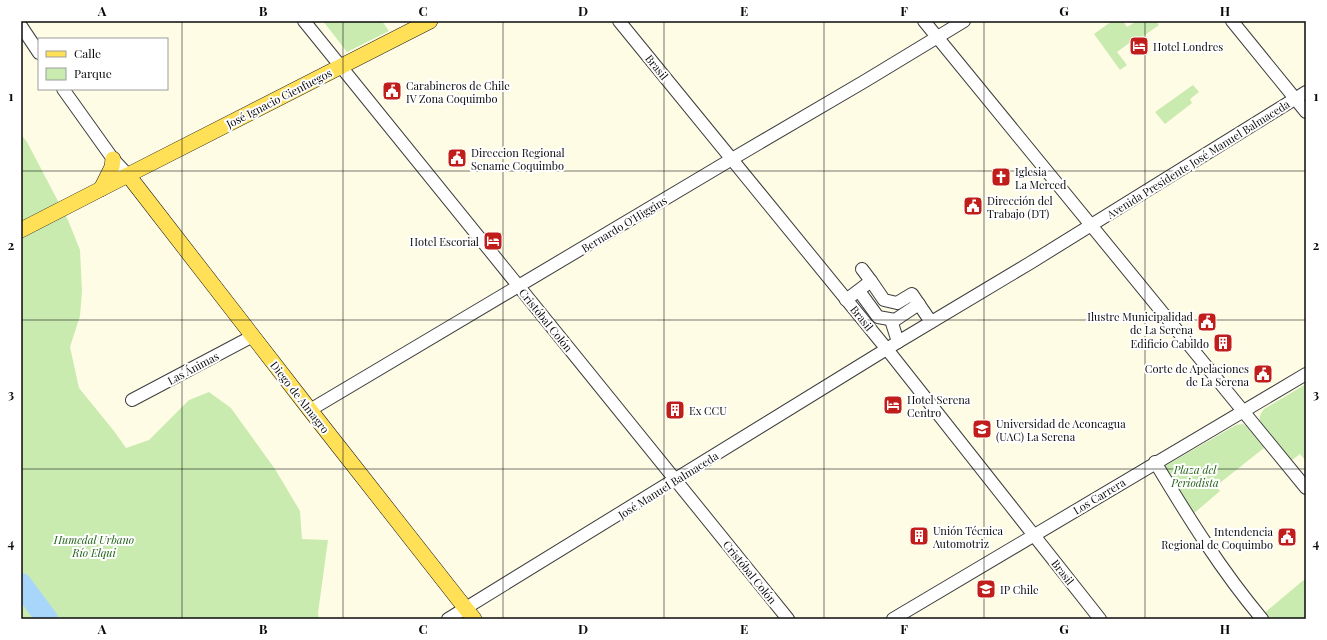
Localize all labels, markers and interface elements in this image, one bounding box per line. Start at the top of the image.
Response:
text: A [97,2,107,19]
text: B [259,2,268,19]
text: C [418,2,428,19]
text: D [578,2,588,19]
text: E [740,2,748,19]
text: F [900,2,908,19]
text: G [1059,2,1069,19]
text: H [1220,2,1230,19]
hotel icon: Hotel Londres [1128,35,1150,57]
legend [38,38,168,90]
place label: Hotel Londres [1153,39,1223,54]
text: Calle [74,45,101,61]
street label: Brasil [642,51,672,83]
text: Parque [74,65,112,81]
street label: José Ignacio Cienfuegos [223,65,334,132]
place label: Carabineros de Chile IV Zona Coquimbo [406,78,510,106]
public building icon: Carabineros de Chile IV Zona Coquimbo [381,80,403,102]
text: 1 [9,87,14,104]
text: 1 [1314,87,1319,104]
street label: Avenida Presidente José Manuel Balmaceda [1103,96,1293,222]
place label: Direccion Regional Sename Coquimbo [471,145,565,173]
public building icon: Direccion Regional Sename Coquimbo [446,147,468,169]
place label: Iglesia La Merced [1015,164,1067,192]
church icon: Iglesia La Merced [990,166,1012,188]
street label: Bernardo O'Higgins [578,192,670,255]
place label: Dirección del Trabajo (DT) [987,193,1053,221]
public building icon: Dirección del Trabajo (DT) [962,195,984,217]
hotel icon: Hotel Escorial [482,230,504,252]
place label: Hotel Escorial [410,234,479,249]
text: 2 [8,236,15,253]
text: 2 [1313,236,1320,253]
street label: Cristóbal Colón [516,285,576,355]
street label: Brasil [847,302,877,334]
place label: Ilustre Municipalidad de La Serena [1087,309,1194,337]
public building icon: Ilustre Municipalidad de La Serena [1196,311,1218,333]
building icon: Edificio Cabildo [1212,332,1234,354]
place label: Edificio Cabildo [1131,336,1209,351]
street label: Las Ánimas [165,348,221,388]
street label: Diego de Almagro [267,358,333,436]
place label: Corte de Apelaciones de La Serena [1145,361,1250,389]
public building icon: Corte de Apelaciones de La Serena [1252,363,1274,385]
text: 3 [8,385,14,402]
text: 3 [1313,385,1319,402]
place label: Hotel Serena Centro [907,392,971,420]
hotel icon: Hotel Serena Centro [882,394,904,416]
building icon: Ex CCU [664,399,686,421]
place label: Ex CCU [689,403,727,418]
place label: Universidad de Aconcagua (UAC) La Serena [996,416,1126,444]
school or university icon: Universidad de Aconcagua (UAC) La Serena [971,418,993,440]
street label: José Manuel Balmaceda [614,448,721,523]
park label: Plaza del Periodista [1170,462,1219,490]
street label: Los Carrera [1070,474,1128,518]
place label: Unión Técnica Automotriz [932,523,1004,551]
place label: Intendencia Regional de Coquimbo [1161,524,1274,552]
building icon: Unión Técnica Automotriz [908,525,930,547]
public building icon: Intendencia Regional de Coquimbo [1276,526,1298,548]
park label: Humedal Urbano Río Elqui [53,532,134,560]
text: 4 [8,534,15,551]
text: 4 [1313,534,1320,551]
street label: Cristóbal Colón [720,537,780,607]
street label: Brasil [1048,556,1078,588]
school or university icon: IP Chile [975,578,997,600]
place label: IP Chile [1000,582,1039,597]
text: A [97,620,107,637]
text: B [259,620,268,637]
text: C [418,620,428,637]
text: D [578,620,588,637]
text: E [740,620,748,637]
text: F [900,620,908,637]
text: G [1059,620,1069,637]
text: H [1220,620,1230,637]

